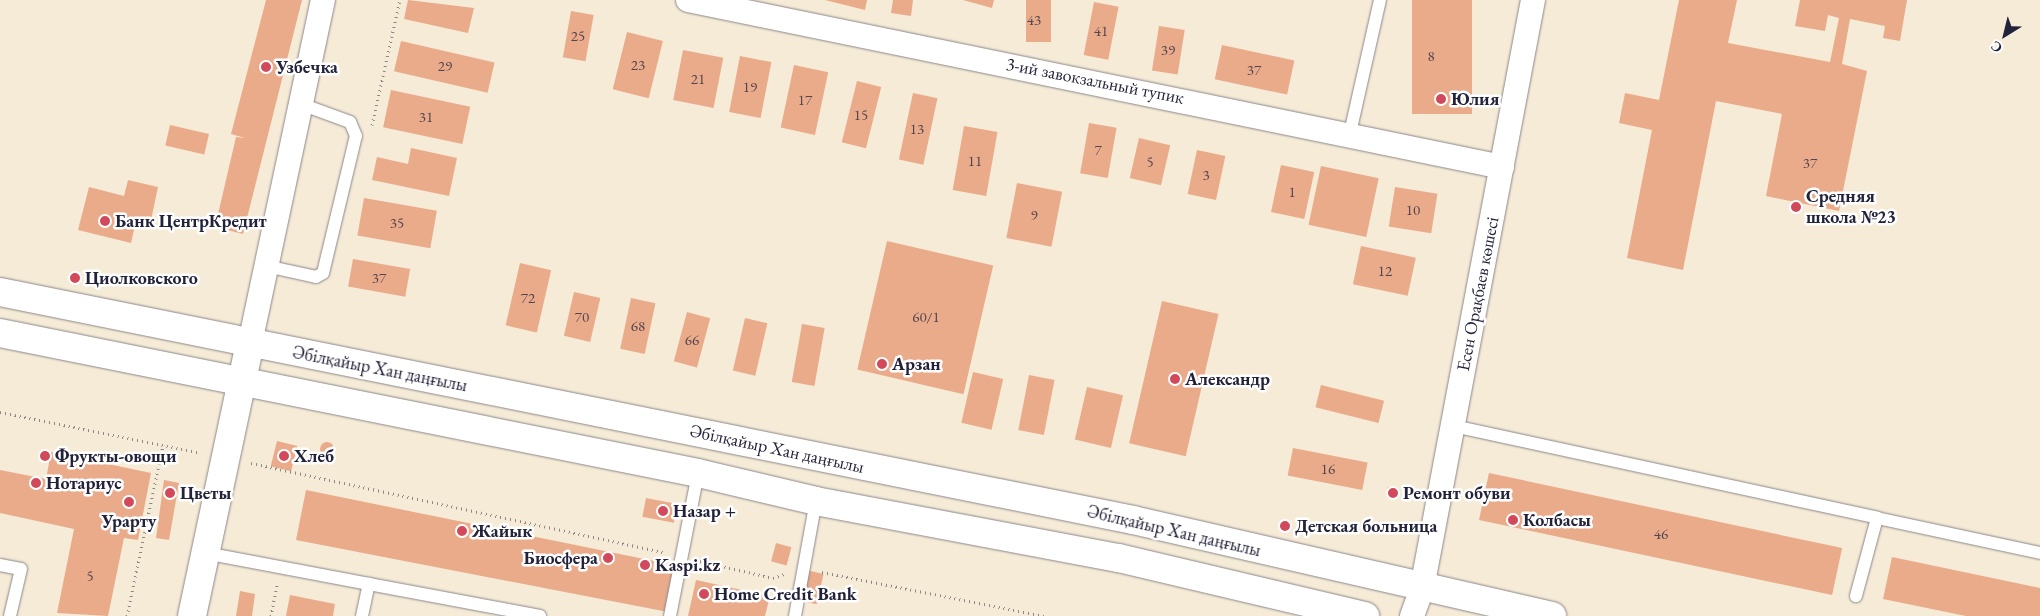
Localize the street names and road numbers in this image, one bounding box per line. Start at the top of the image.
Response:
street label: 3-ий завокзальный тупик [1004,53,1186,109]
street label: Есен Орақбаев көшесі [1452,215,1504,373]
street label: Әбілқайыр Хан даңғылы [291,341,469,397]
street label: Әбілқайыр Хан даңғылы [688,420,866,478]
street label: Әбілқайыр Хан даңғылы [1085,501,1263,561]

